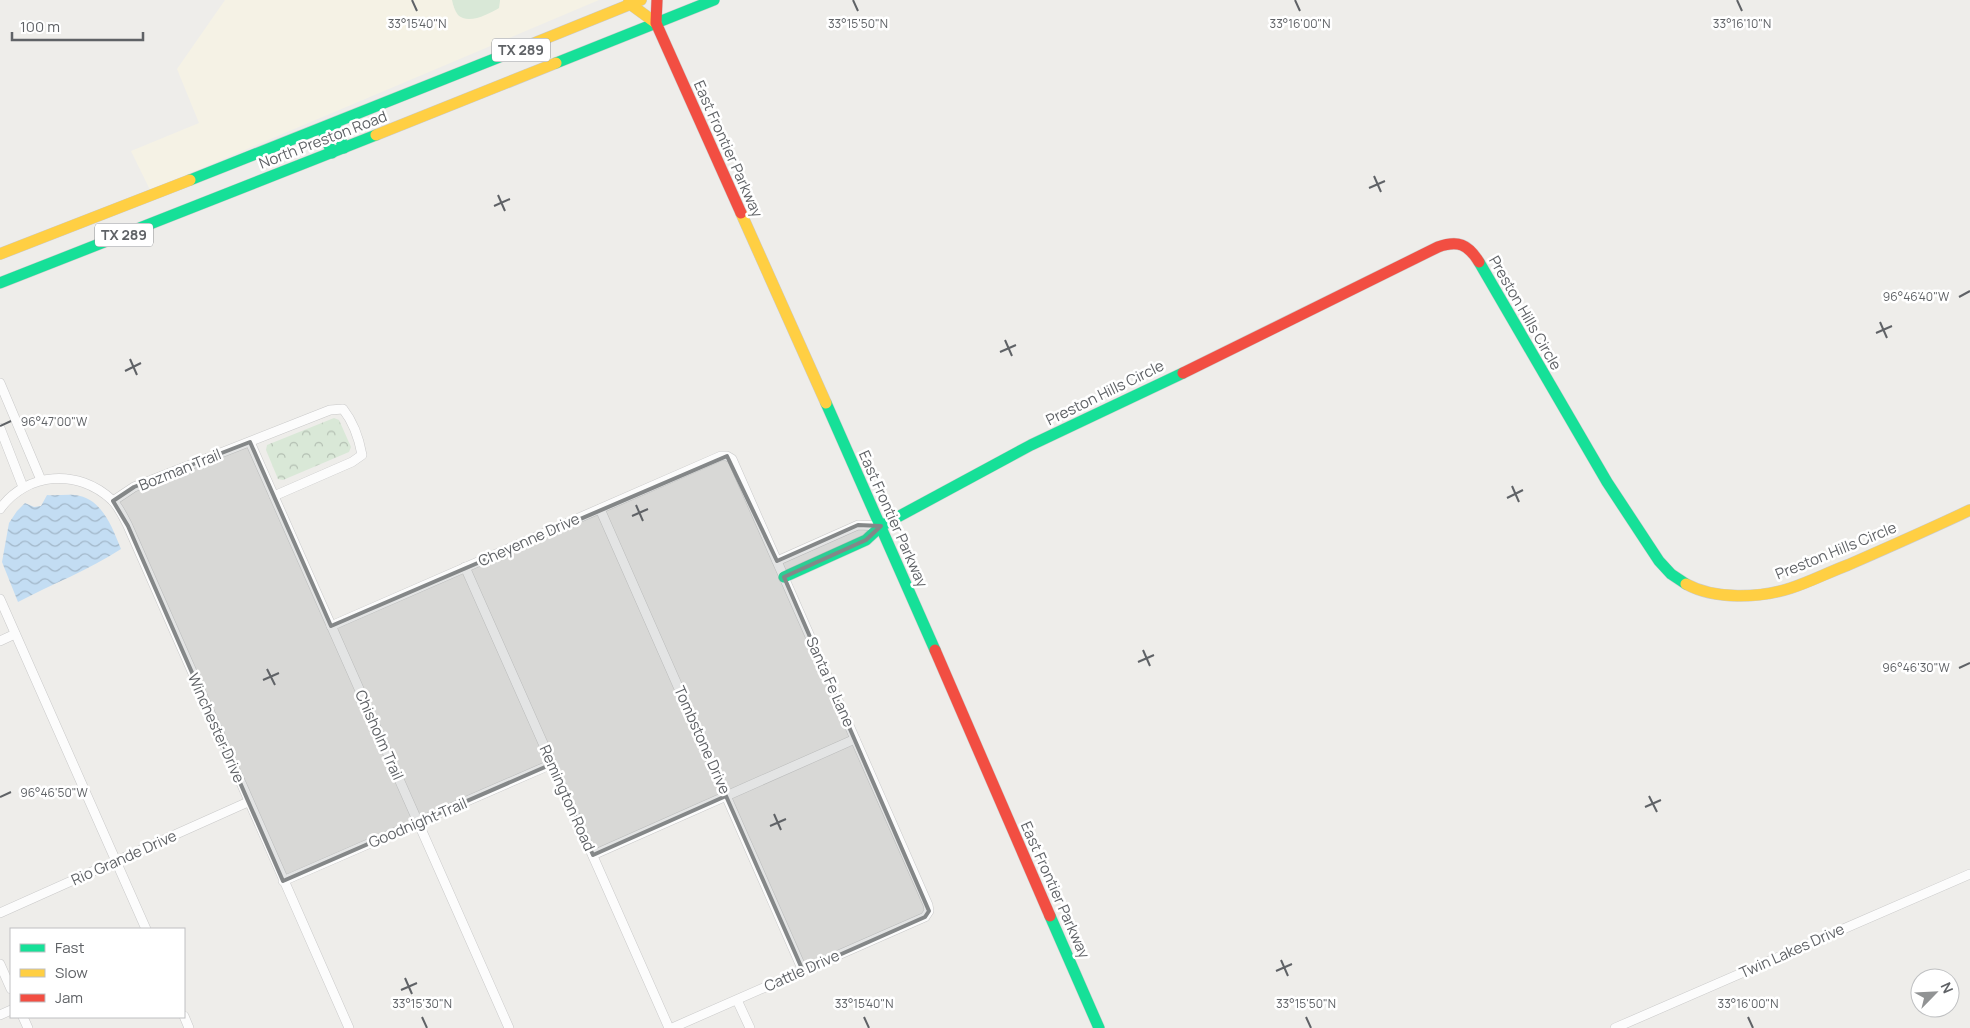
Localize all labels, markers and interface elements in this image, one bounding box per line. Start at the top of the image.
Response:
scale bar [12,10,144,42]
text: 33°15'40"N [388,15,446,32]
text: 33°15'50"N [828,15,888,32]
text: 33°16'00"N [1270,15,1330,32]
text: 33°16'10"N [1713,15,1771,32]
text: 100 m [20,16,60,37]
road number: TX 289 [492,38,550,62]
street label: East Frontier Parkway [689,77,768,221]
street label: North Preston Road [256,105,390,174]
road number: TX 289 [95,224,153,246]
street label: Preston Hills Circle [1484,252,1567,374]
text: 96°46'40"W [1883,288,1950,305]
street label: Preston Hills Circle [1042,355,1168,430]
text: 96°47'00"W [21,413,88,430]
street label: Bozman Trail [135,443,224,496]
street label: East Frontier Parkway [854,447,933,591]
street label: Cheyenne Drive [475,508,583,571]
street label: Preston Hills Circle [1772,517,1900,584]
street label: Santa Fe Lane [801,633,860,730]
text: 96°46'30"W [1882,659,1950,676]
street label: Winchester Drive [183,670,250,786]
street label: Tombstone Drive [669,682,736,797]
street label: Chisholm Trail [350,686,409,783]
street label: Remington Road [535,741,600,854]
text: 96°46'50"W [20,784,89,801]
street label: Goodnight Trail [365,792,470,853]
street label: East Frontier Parkway [1016,818,1095,962]
street label: Rio Grande Drive [68,825,180,890]
street label: Twin Lakes Drive [1736,918,1848,983]
legend [10,928,185,1018]
text: Fast [55,937,84,958]
street label: Cattle Drive [761,944,843,997]
text: Slow [55,962,88,983]
north arrow [1910,968,1960,1018]
text: N [1937,979,1958,996]
text: Jam [55,987,83,1008]
text: 33°15'30"N [392,995,452,1012]
text: 33°15'40"N [835,995,893,1012]
text: 33°15'50"N [1276,995,1336,1012]
text: 33°16'00"N [1718,995,1778,1012]

